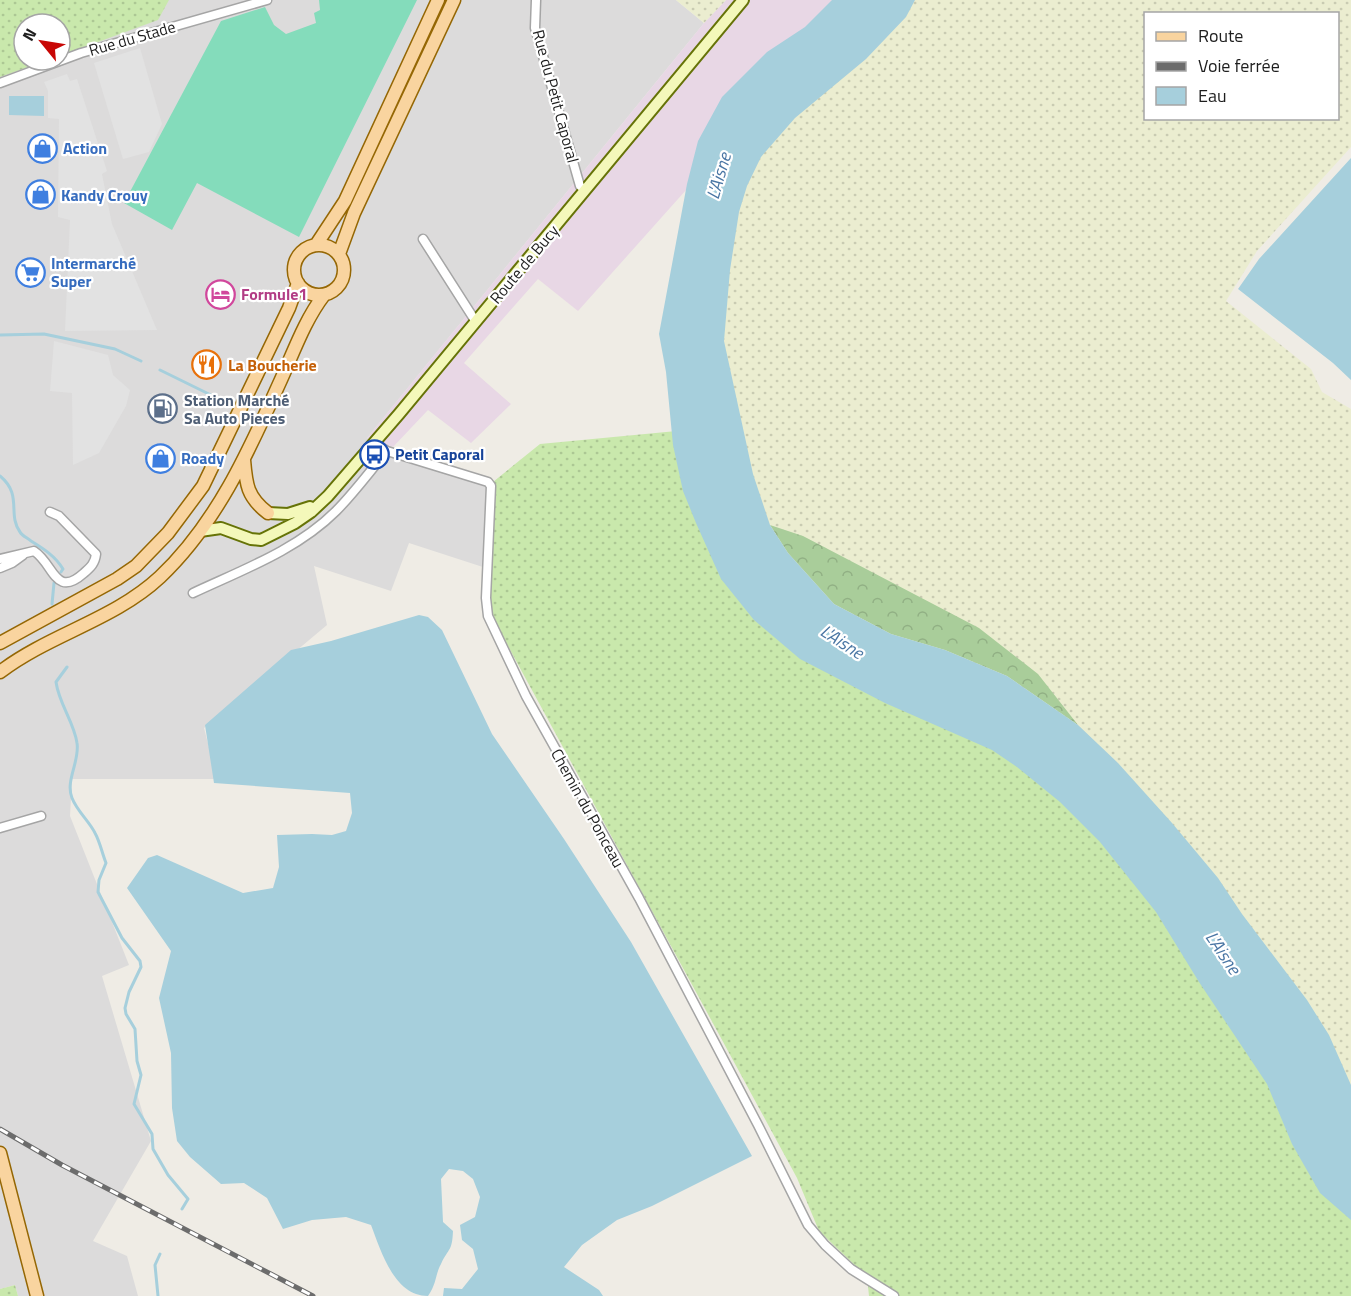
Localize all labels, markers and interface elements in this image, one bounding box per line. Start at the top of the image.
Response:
north arrow [12,12,72,72]
legend [1144,12,1339,120]
street label: Rue du Stade [86,14,178,62]
text: Route [1198,22,1243,49]
text: N [16,24,42,45]
street label: Rue du Petit Caporal [527,27,585,165]
text: Voie ferrée [1198,52,1280,79]
text: Eau [1198,82,1227,109]
shop icon: Action [26,132,58,164]
place label: Action [63,136,107,160]
water label: L'Aisne [699,148,738,202]
shop icon: Kandy Crouy [24,179,56,211]
place label: Kandy Crouy [61,183,148,207]
street label: Route de Bucy [484,219,565,309]
place label: Intermarché Super [51,251,136,293]
supermarket icon: Intermarché Super [14,256,46,288]
hotel icon: Formule1 [204,278,236,310]
place label: Formule1 [241,282,307,306]
restaurant icon: La Boucherie [191,349,223,381]
place label: La Boucherie [228,353,317,377]
place label: Station Marché Sa Auto Pieces [184,388,289,430]
fuel station icon: Station Marché Sa Auto Pieces [147,393,179,425]
bus stop icon: Petit Caporal [358,438,390,470]
shop icon: Roady [144,442,176,474]
place label: Petit Caporal [395,442,484,466]
place label: Roady [181,446,224,470]
water label: L'Aisne [815,617,871,667]
street label: Chemin du Ponceau [545,744,631,872]
water label: L'Aisne [1199,926,1249,981]

